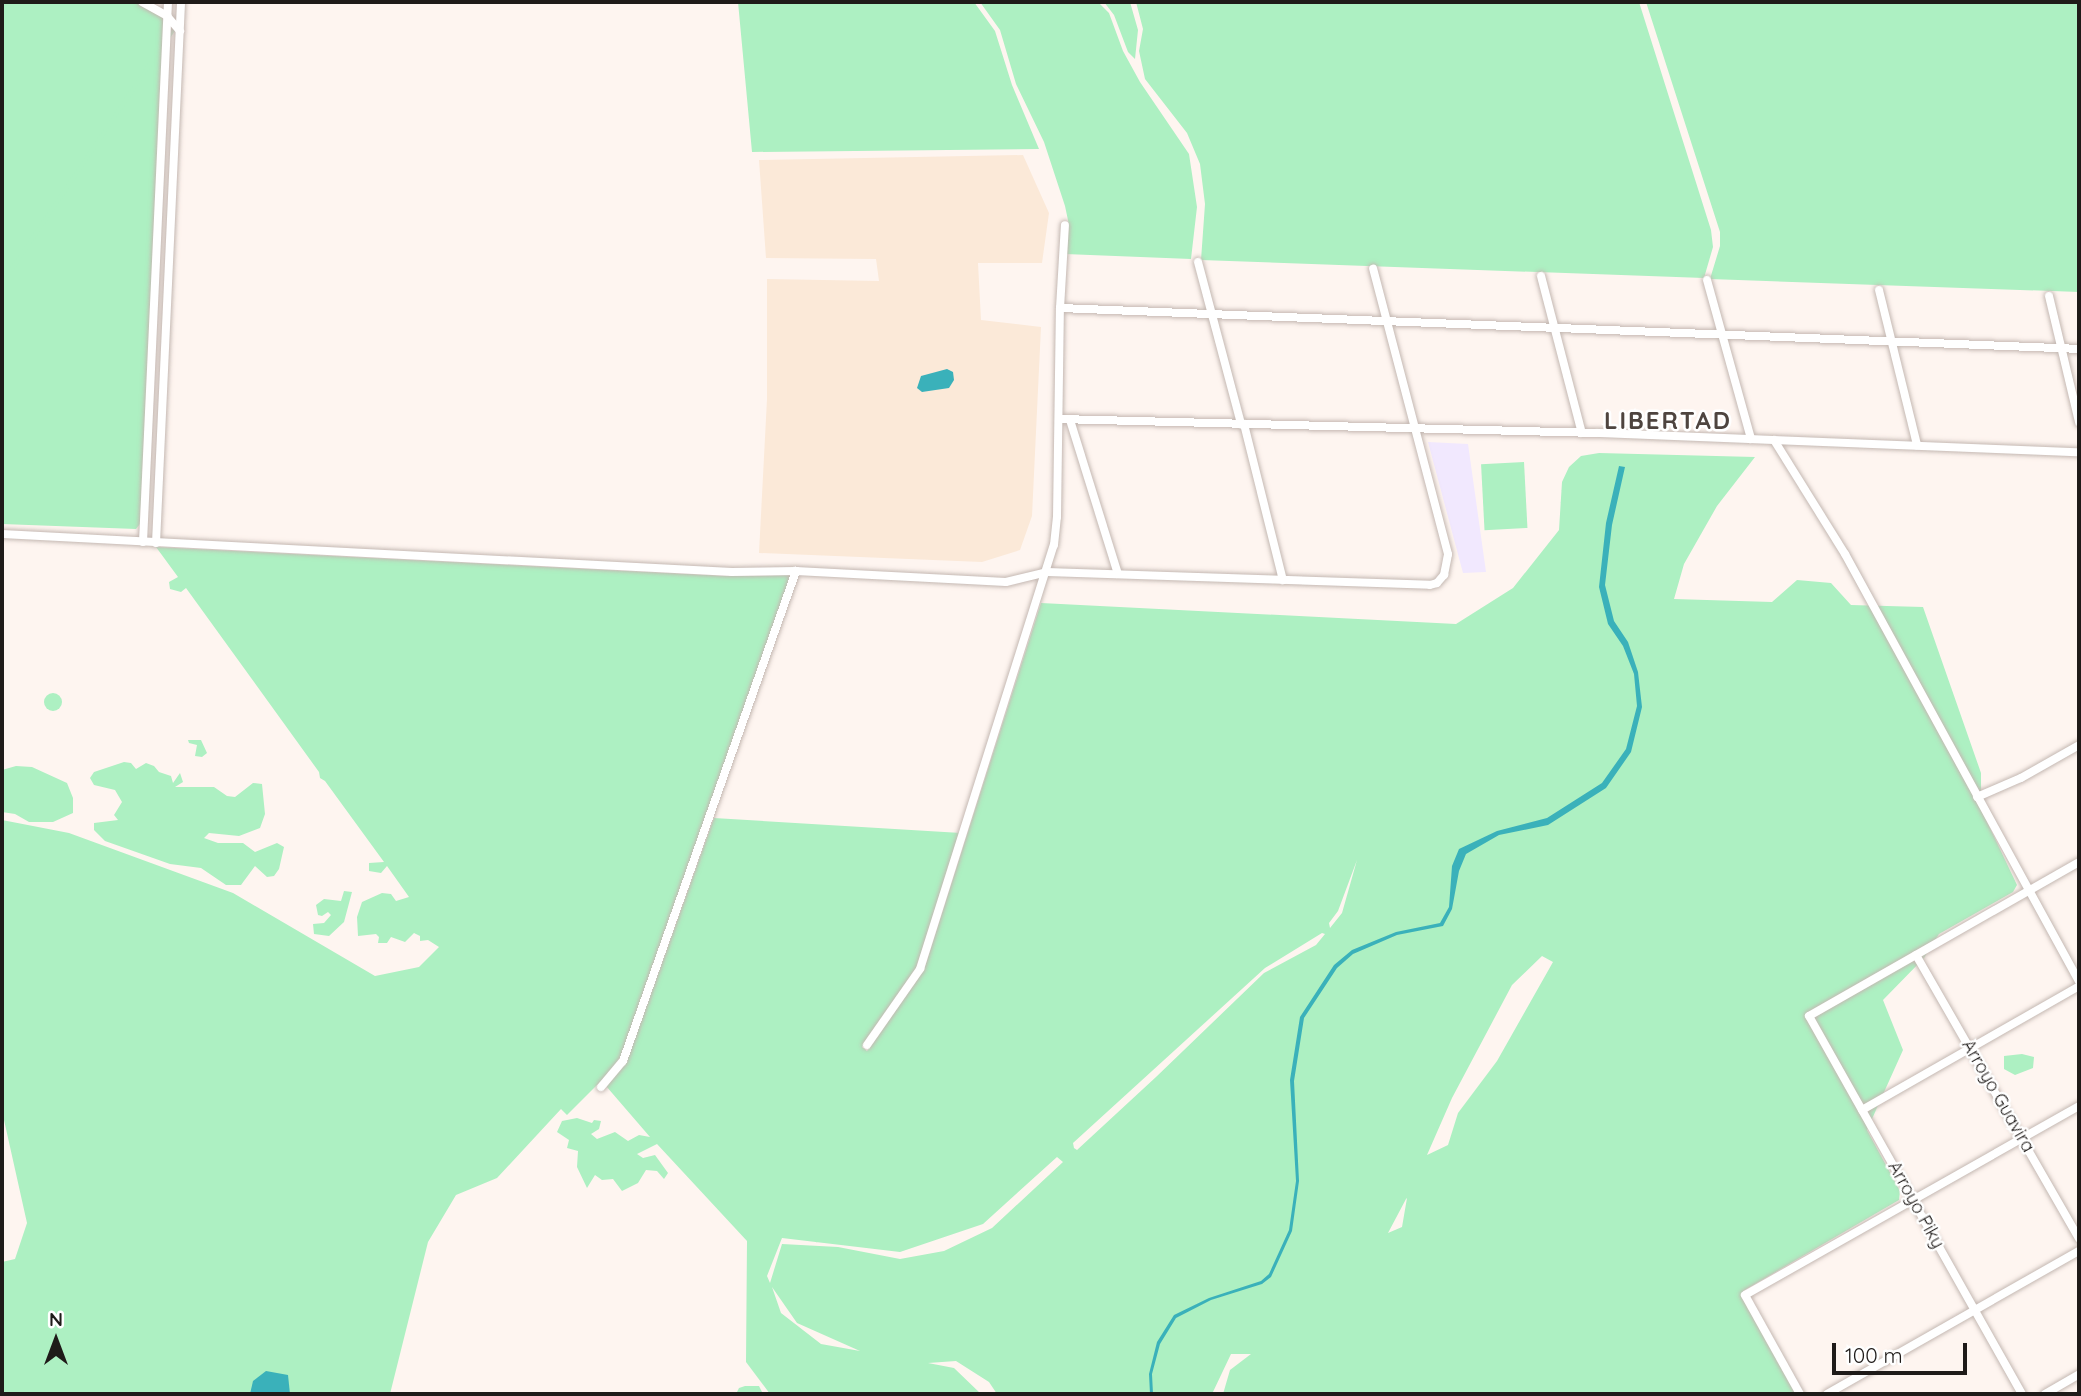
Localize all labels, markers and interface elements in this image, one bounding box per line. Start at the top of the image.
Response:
district label: LIBERTAD [1605,407,1731,435]
street label: Arroyo Guavira [1957,1036,2039,1156]
street label: Arroyo Piky [1883,1158,1949,1252]
north arrow [21,1305,91,1375]
text: N [49,1307,63,1331]
scale bar [1836,1330,1971,1374]
text: 100 m [1845,1342,1903,1368]

